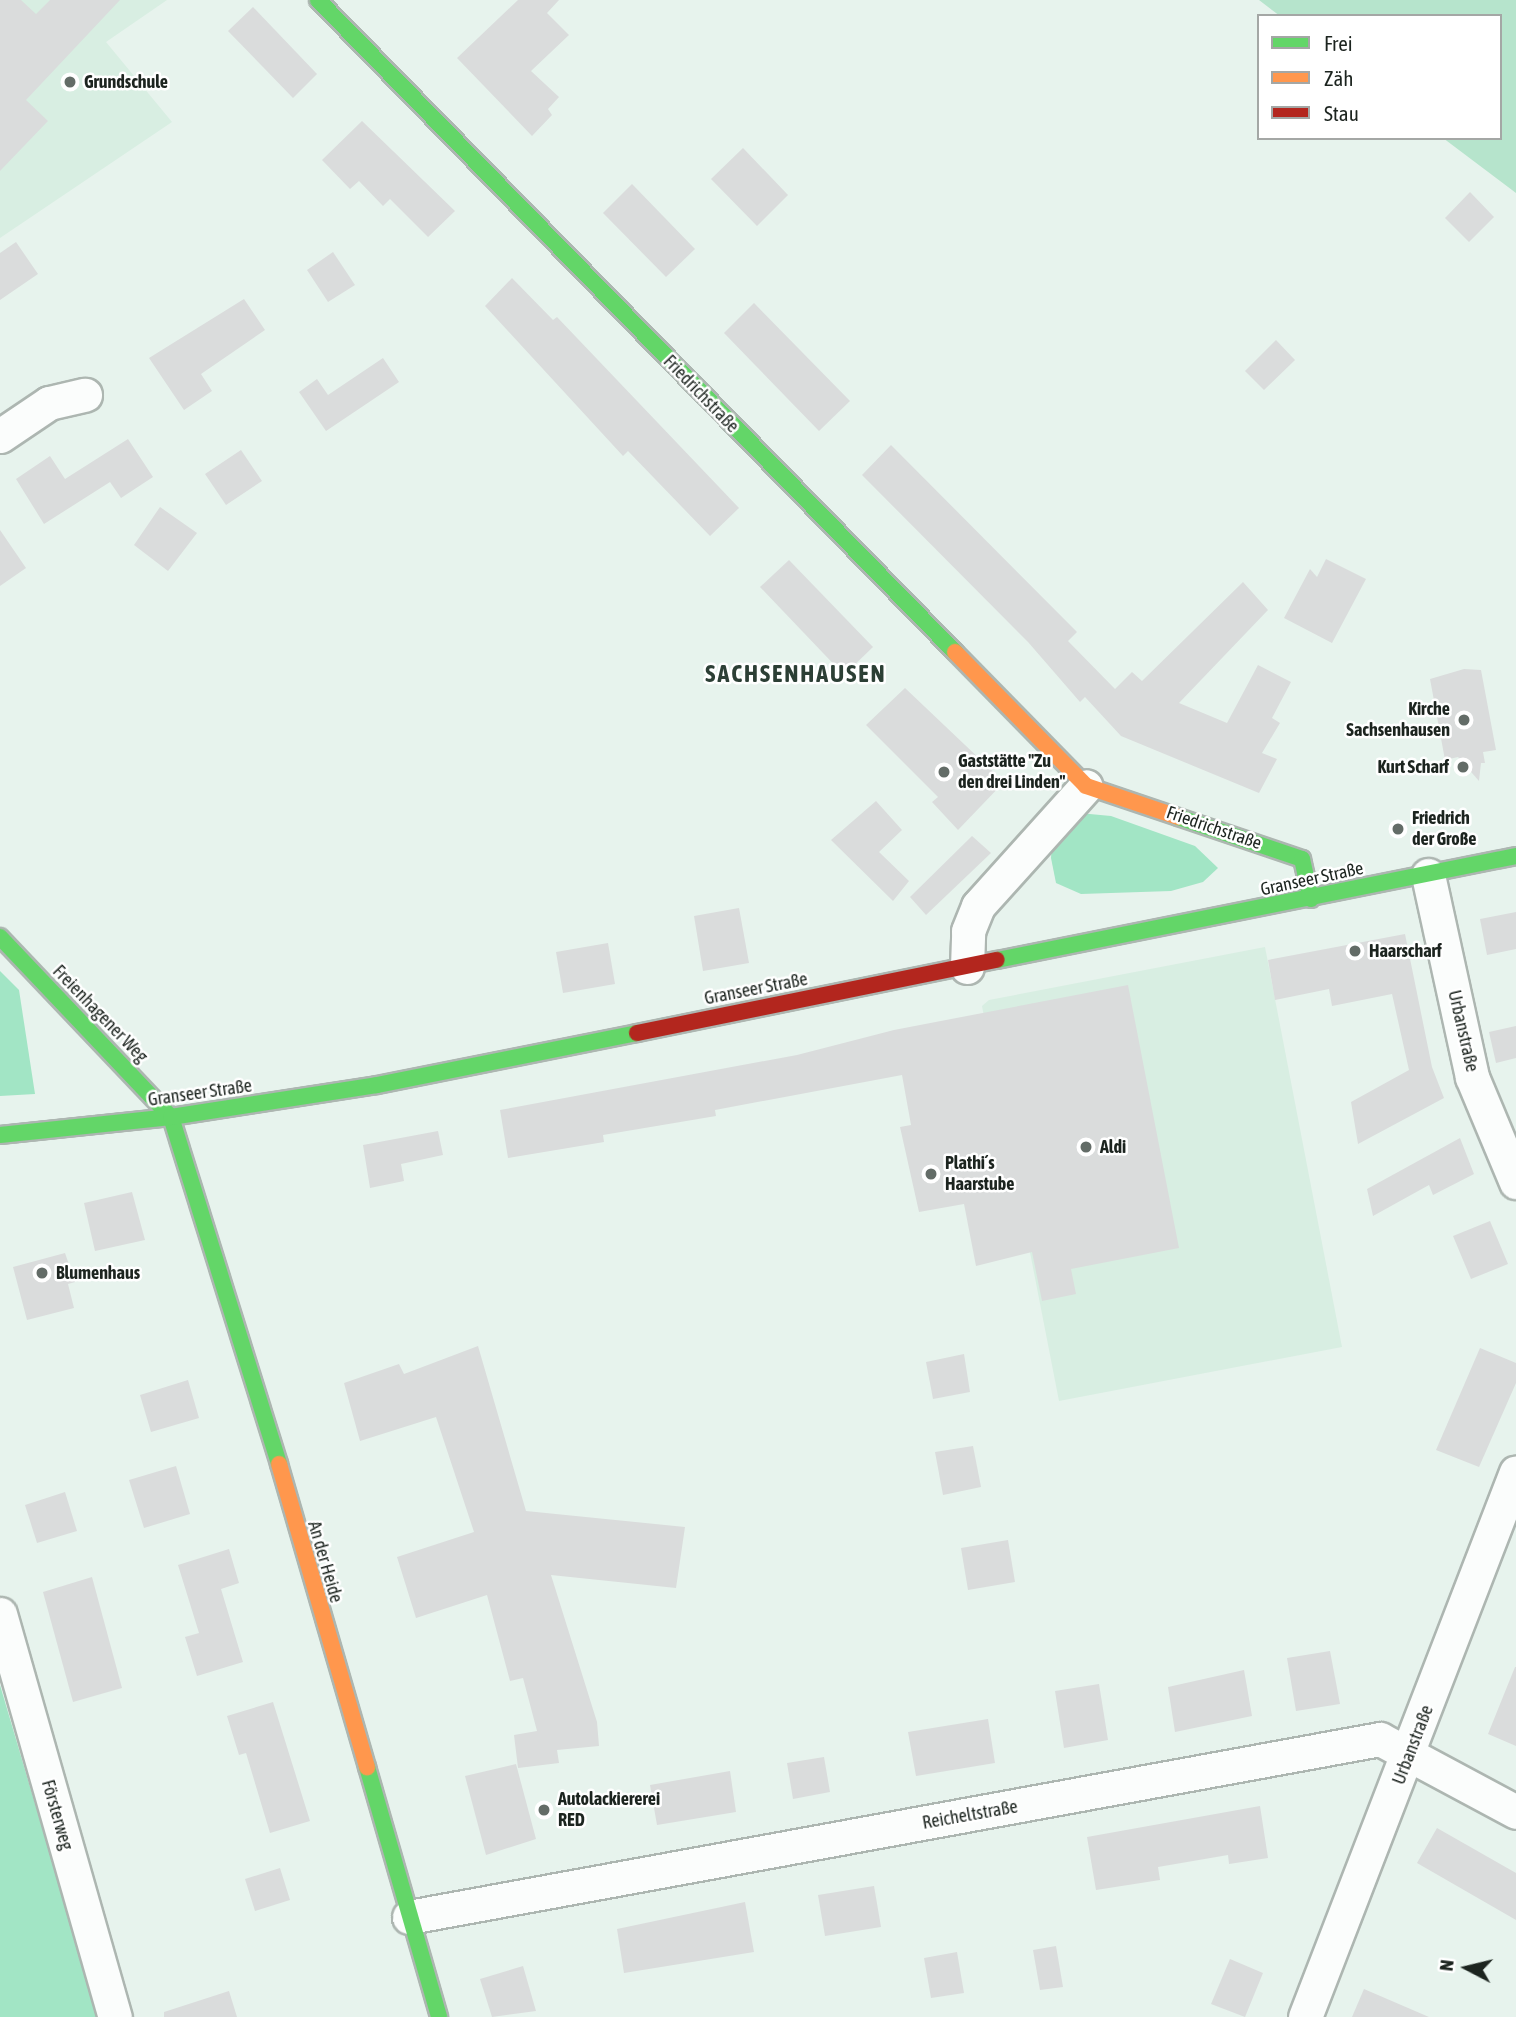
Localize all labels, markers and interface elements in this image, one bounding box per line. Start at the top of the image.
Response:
legend [1257,14,1502,140]
text: Frei [1324,31,1353,55]
text: Zäh [1324,66,1353,90]
place label: Grundschule [84,71,168,93]
marker: Grundschule [62,74,78,90]
text: Stau [1324,101,1359,125]
street label: Friedrichstraße [659,351,743,437]
district label: SACHSENHAUSEN [707,660,885,688]
place label: Kirche Sachsenhausen [1346,699,1450,742]
marker: Kirche Sachsenhausen [1456,712,1472,728]
place label: Gaststätte "Zu den drei Linden" [958,751,1065,794]
place label: Kurt Scharf [1377,756,1449,778]
marker: Kurt Scharf [1455,759,1471,775]
marker: Gaststätte "Zu den drei Linden" [936,764,952,780]
street label: Friedrichstraße [1164,802,1264,854]
place label: Friedrich der Große [1412,808,1476,850]
marker: Friedrich der Große [1390,821,1406,837]
street label: Granseer Straße [1259,858,1365,900]
place label: Haarscharf [1369,940,1442,962]
marker: Haarscharf [1347,943,1363,959]
street label: Freienhagener Weg [48,961,152,1067]
street label: Granseer Straße [703,968,809,1010]
street label: Urbanstraße [1443,988,1483,1074]
street label: Granseer Straße [147,1075,253,1111]
place label: Aldi [1100,1136,1126,1158]
marker: Aldi [1078,1139,1094,1155]
place label: Plathi´s Haarstube [945,1153,1014,1196]
marker: Plathi´s Haarstube [923,1166,939,1182]
place label: Blumenhaus [56,1262,140,1284]
marker: Blumenhaus [34,1265,50,1281]
street label: An der Heide [303,1519,347,1605]
street label: Urbanstraße [1388,1702,1438,1788]
street label: Försterweg [37,1777,77,1853]
place label: Autolackiererei RED [558,1789,660,1832]
street label: Reicheltstraße [921,1796,1019,1834]
marker: Autolackiererei RED [536,1802,552,1818]
north arrow [1432,1933,1502,2003]
text: N [1435,1959,1458,1972]

